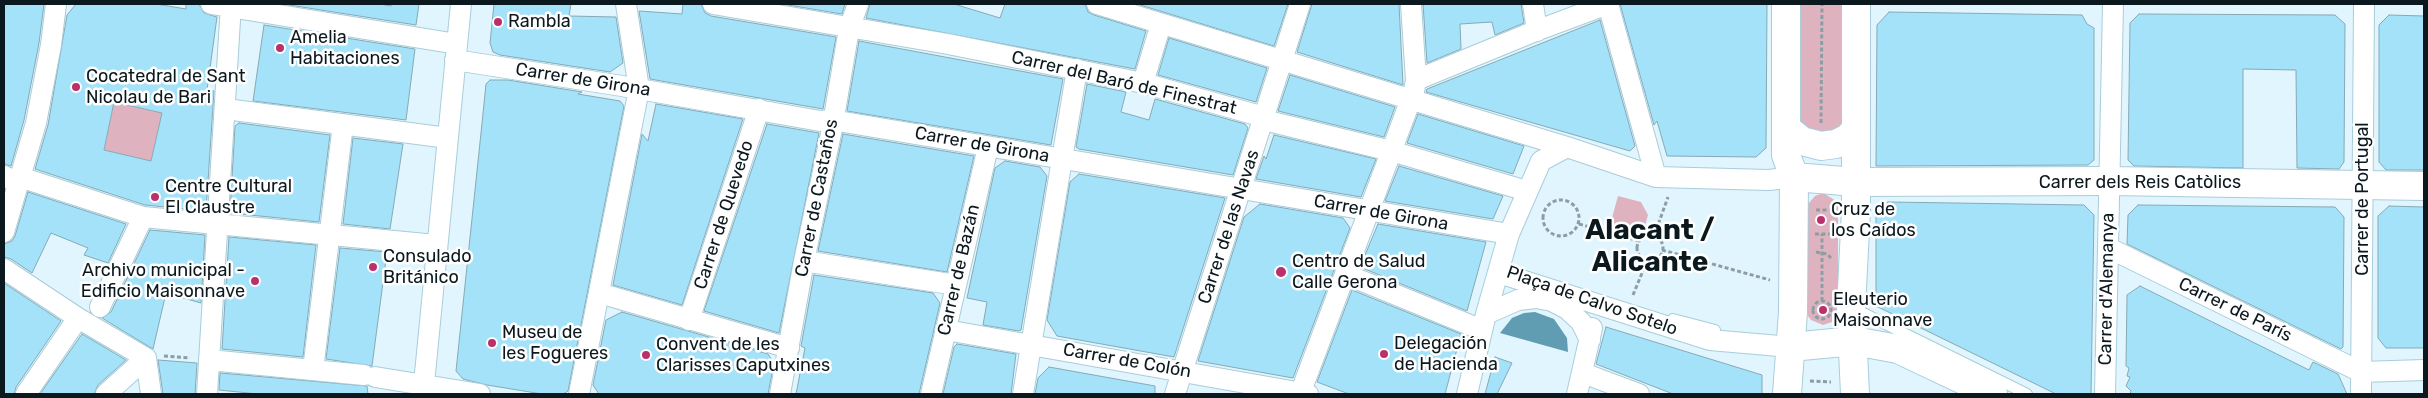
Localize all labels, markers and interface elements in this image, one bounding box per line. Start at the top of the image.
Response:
place label: Rambla [508,11,571,33]
marker: Rambla [492,16,504,28]
place label: Amelia Habitaciones [290,27,400,70]
marker: Amelia Habitaciones [274,42,286,54]
street label: Carrer del Baró de Finestrat [1009,47,1239,119]
street label: Carrer de Girona [514,59,652,101]
place label: Cocatedral de Sant Nicolau de Bari [86,66,245,108]
marker: Cocatedral de Sant Nicolau de Bari [70,81,82,93]
street label: Carrer de Castaños [791,117,843,279]
street label: Carrer de Portugal [2352,122,2374,276]
street label: Carrer de Girona [913,123,1051,167]
street label: Carrer de Quevedo [690,138,758,292]
street label: Carrer de las Navas [1194,147,1264,307]
street label: Carrer dels Reis Catòlics [2039,172,2241,194]
place label: Centre Cultural El Claustre [165,176,292,218]
marker: Centre Cultural El Claustre [149,191,161,203]
street label: Carrer de Girona [1312,191,1450,235]
place label: Cruz de los Caídos [1831,199,1916,242]
street label: Carrer de Bazán [933,202,985,338]
street label: Carrer d'Alemanya [2095,212,2119,366]
district label: Alacant / Alicante [1585,214,1715,280]
marker: Cruz de los Caídos [1815,214,1827,226]
place label: Consulado Británico [383,246,472,288]
place label: Centro de Salud Calle Gerona [1292,251,1426,294]
place label: Archivo municipal - Edificio Maisonnave [81,260,245,302]
marker: Consulado Británico [367,261,379,273]
street label: Plaça de Calvo Sotelo [1504,262,1680,340]
marker: Centro de Salud Calle Gerona [1274,265,1288,279]
street label: Carrer de París [2175,273,2295,347]
marker: Archivo municipal - Edificio Maisonnave [249,275,261,287]
place label: Eleuterio Maisonnave [1833,289,1932,332]
marker: Eleuterio Maisonnave [1817,304,1829,316]
place label: Museu de les Fogueres [502,322,608,364]
place label: Delegación de Hacienda [1394,333,1498,376]
place label: Convent de les Clarisses Caputxines [656,334,830,376]
marker: Museu de les Fogueres [486,337,498,349]
street label: Carrer de Colón [1061,339,1193,383]
marker: Delegación de Hacienda [1378,348,1390,360]
marker: Convent de les Clarisses Caputxines [640,349,652,361]

